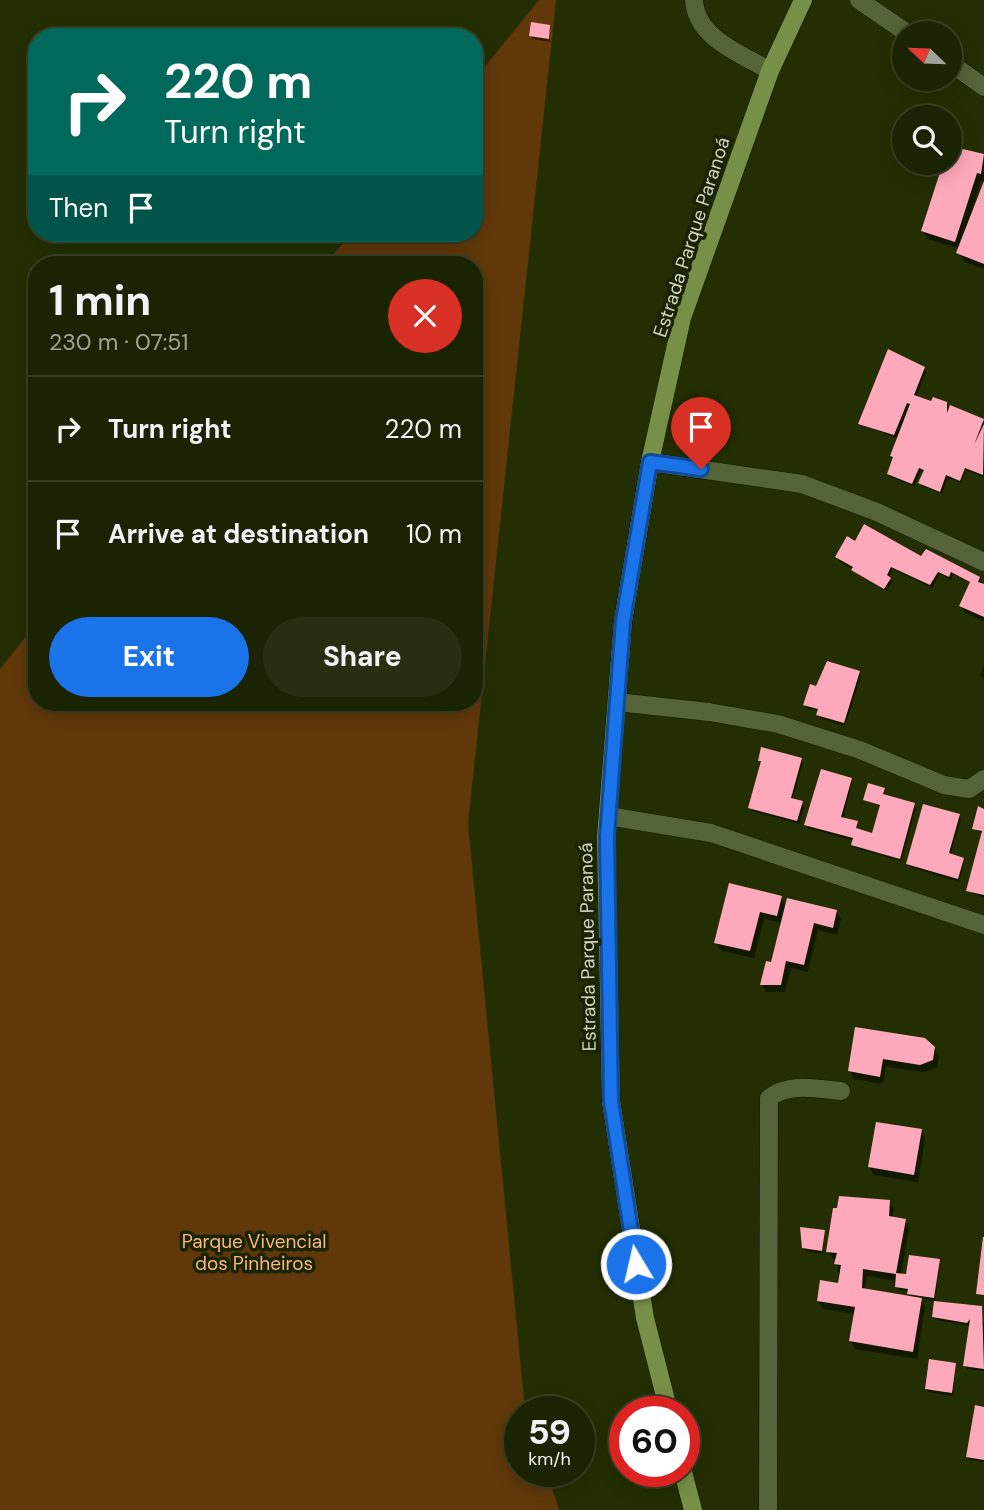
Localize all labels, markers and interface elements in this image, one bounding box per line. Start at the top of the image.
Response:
north arrow [892,21,962,91]
map controls [892,21,962,175]
text: 220 m [164,49,312,113]
icon: right [49,56,140,147]
button: search [892,105,962,175]
text: Turn right [164,111,306,153]
street label: Estrada Parque Paranoá [647,134,736,340]
icon: arrive [122,189,160,227]
text: Then [49,191,108,225]
text: 1 min [49,273,151,328]
button: close [388,279,462,353]
text: 230 m · 07:51 [49,327,189,357]
pin [671,397,731,469]
icon: arrive [682,408,720,446]
icon: right [49,410,87,448]
text: Turn right [108,412,232,446]
text: 220 m [384,412,462,446]
icon: arrive [49,515,87,553]
text: Arrive at destination [108,517,369,551]
text: 10 m [406,517,462,551]
button: Exit [49,617,249,697]
button: Share [263,617,462,697]
street label: Estrada Parque Paranoá [573,842,602,1052]
position arrow [599,1227,673,1301]
park label: Parque Vivencial dos Pinheiros [182,1229,326,1276]
speed limit sign: 60 [609,1396,700,1487]
text: 59 [528,1409,571,1455]
text: km/h [528,1447,571,1471]

